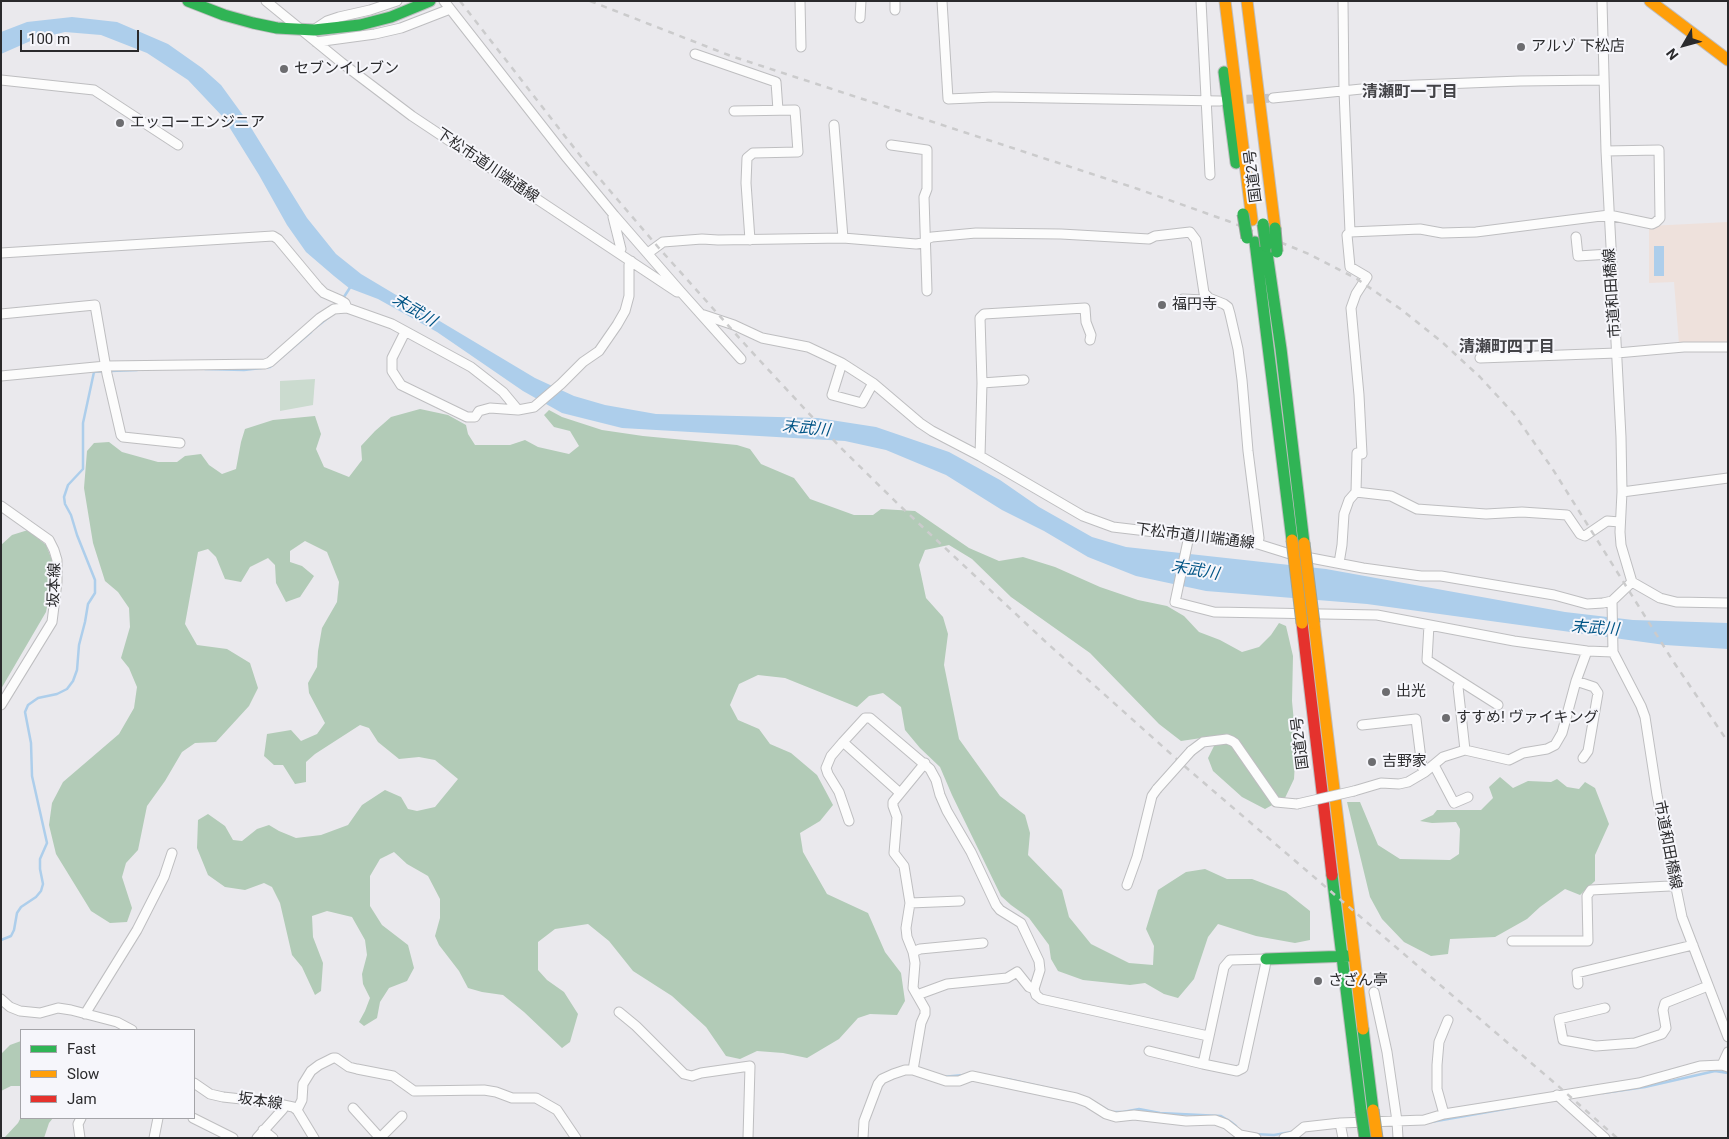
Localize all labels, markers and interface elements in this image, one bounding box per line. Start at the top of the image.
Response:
scale bar [22,20,141,52]
north arrow [1659,20,1709,70]
text: 100 m [28,30,70,48]
place label: アルゾ 下松店 [1531,38,1625,56]
marker: アルゾ 下松店 [1515,41,1527,53]
text: N [1663,45,1682,63]
place label: セブンイレブン [294,60,399,78]
marker: セブンイレブン [278,63,290,75]
district label: 清瀬町一丁目 [1362,83,1458,103]
place label: エッコーエンジニア [130,114,265,132]
marker: エッコーエンジニア [114,117,126,129]
street label: 下松市道川端通線 [432,125,542,207]
street label: 国道2号 [1242,148,1266,204]
street label: 市道和田橋線 [1601,247,1625,339]
water label: 末武川 [388,290,440,332]
place label: 福円寺 [1172,296,1217,314]
marker: 福円寺 [1156,299,1168,311]
district label: 清瀬町四丁目 [1459,338,1555,358]
water label: 末武川 [781,417,831,441]
street label: 下松市道川端通線 [1134,521,1256,553]
water label: 末武川 [1170,557,1220,585]
street label: 坂本線 [45,562,65,608]
water label: 末武川 [1570,618,1620,640]
place label: 出光 [1396,683,1426,701]
marker: 出光 [1380,686,1392,698]
place label: すすめ! ヴァイキング [1456,709,1599,727]
marker: すすめ! ヴァイキング [1440,712,1452,724]
street label: 国道2号 [1289,715,1313,771]
place label: 吉野家 [1382,753,1427,771]
marker: 吉野家 [1366,756,1378,768]
street label: 市道和田橋線 [1650,799,1684,891]
place label: さざん亭 [1328,972,1388,990]
marker: さざん亭 [1312,975,1324,987]
legend [20,1029,195,1119]
text: Fast [67,1040,96,1058]
text: Slow [67,1065,99,1083]
text: Jam [67,1090,97,1108]
street label: 坂本線 [236,1090,284,1114]

